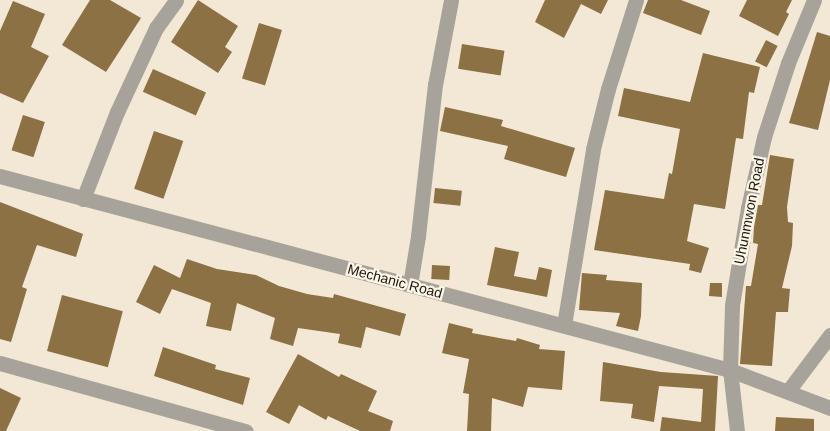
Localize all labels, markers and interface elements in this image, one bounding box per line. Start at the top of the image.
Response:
street label: Uhunmwon Road [730,156,768,266]
street label: Mechanic Road [346,260,444,302]

